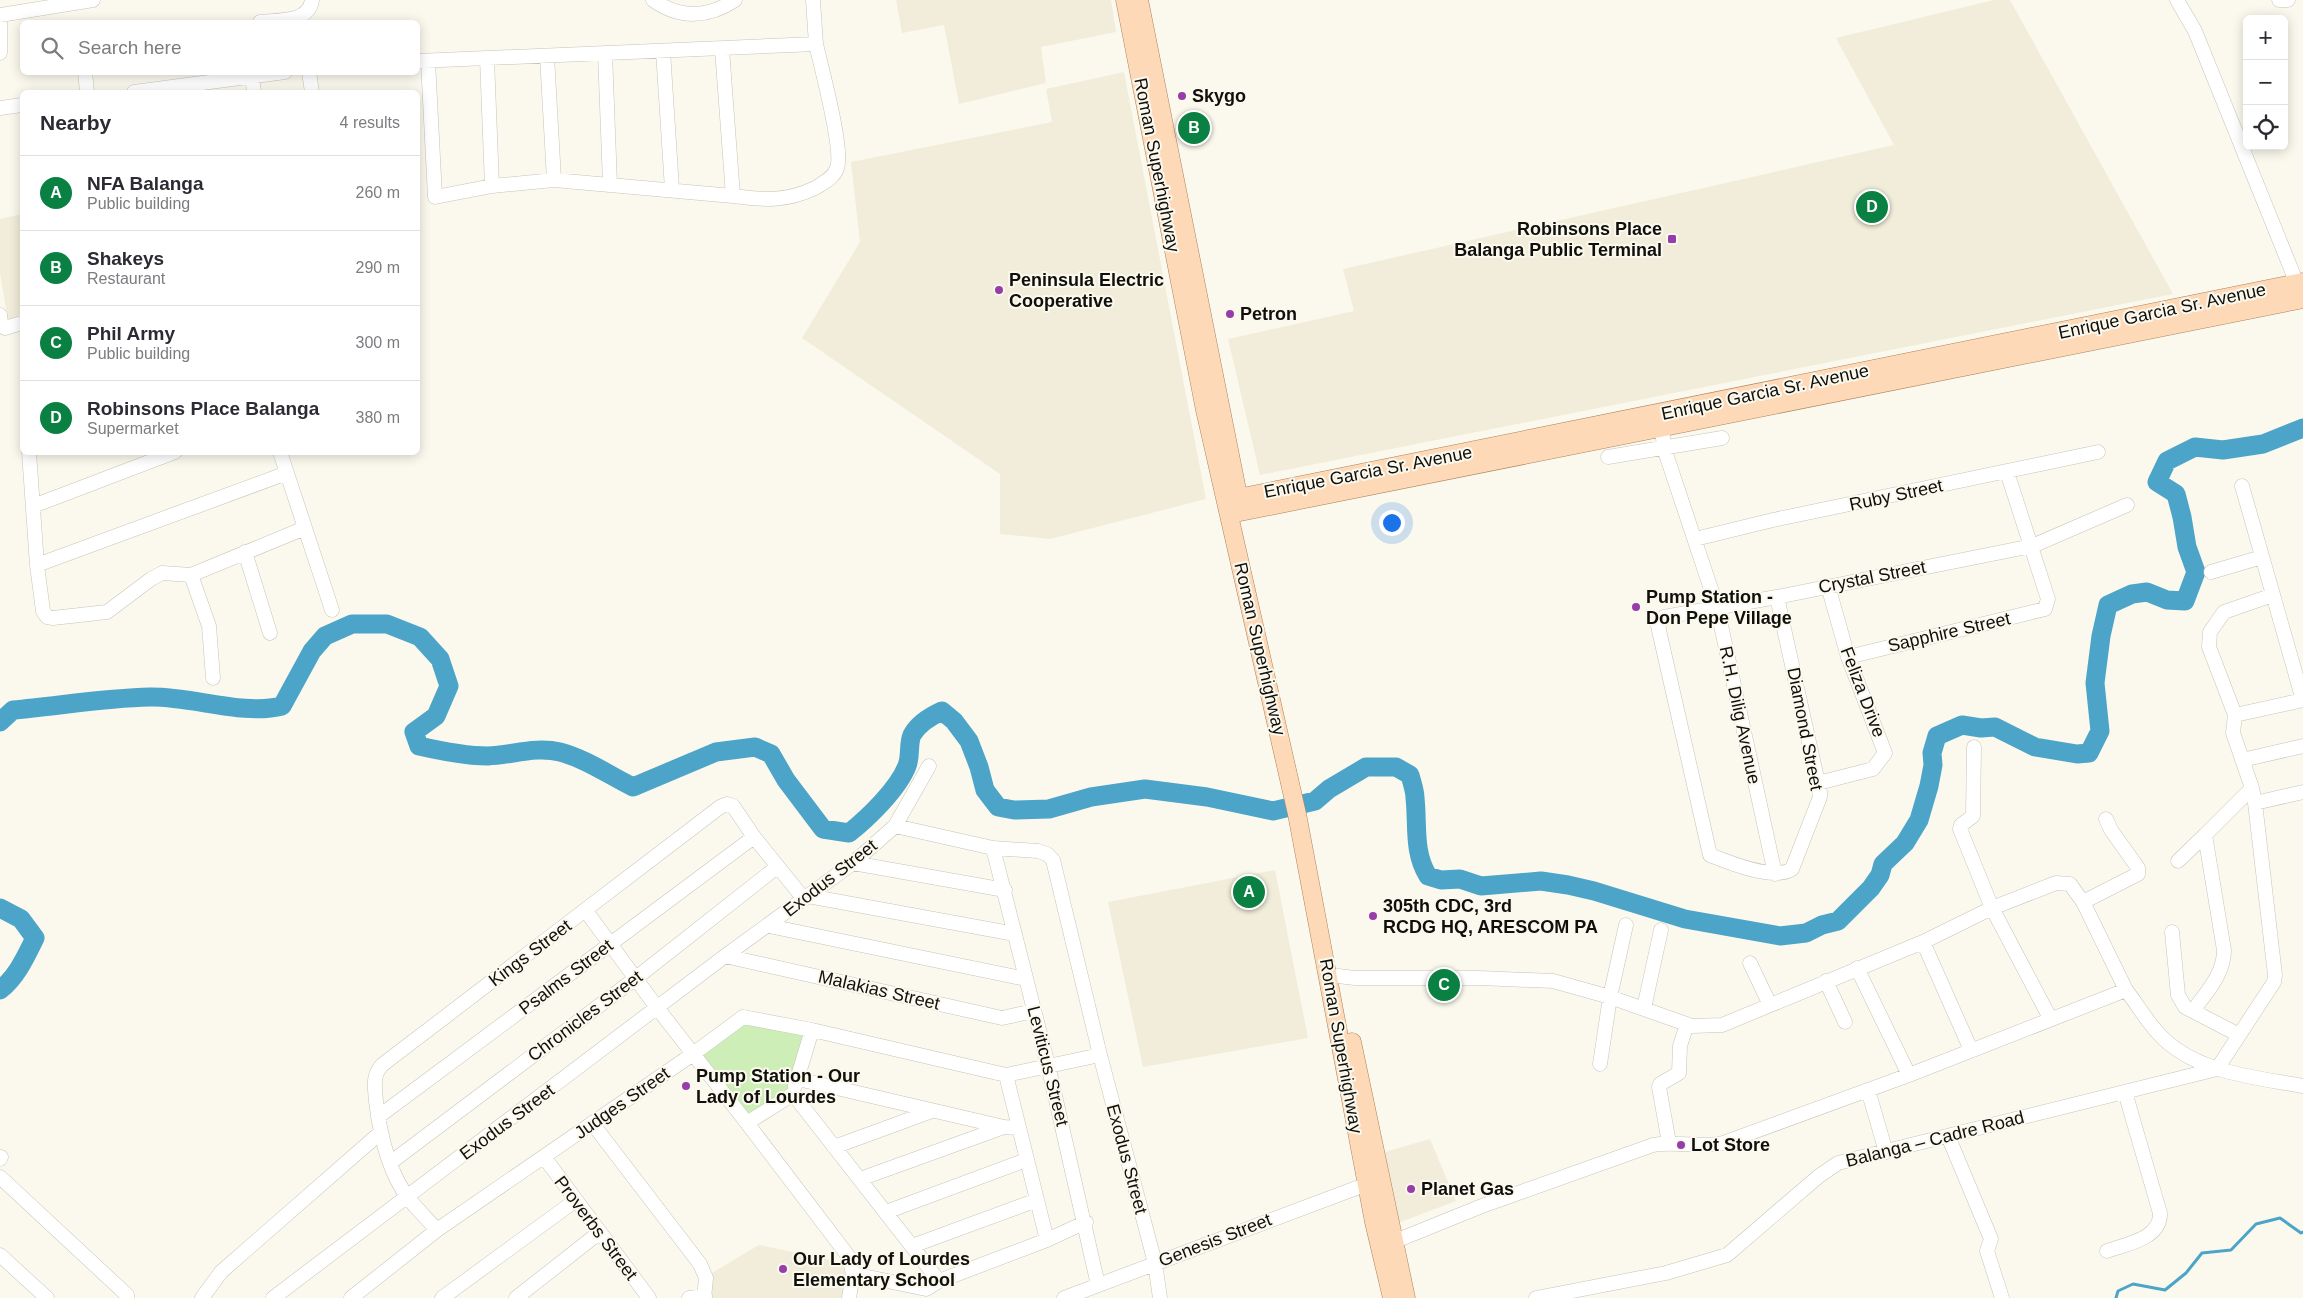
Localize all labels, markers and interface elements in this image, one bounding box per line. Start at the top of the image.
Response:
map controls [2243,15,2288,150]
button: + [2243,15,2288,60]
search box [20,20,420,75]
icon: search [38,34,66,62]
text: Search here [78,37,182,58]
button: − [2243,60,2288,105]
street label: Roman Superhighway [1130,76,1184,254]
place label: Skygo [1192,86,1246,106]
marker: Skygo [1176,90,1188,102]
button: locate [2243,105,2288,150]
pin: B [1178,109,1210,147]
text: Nearby [40,111,111,134]
text: 4 results [340,114,400,131]
text: NFA Balanga [87,173,204,194]
text: A [50,184,62,201]
text: 260 m [356,184,400,201]
pin: D [1856,188,1888,226]
text: Public building [87,195,190,212]
place label: Robinsons Place Balanga Public Terminal [1454,219,1662,260]
marker: Robinsons Place Balanga Public Terminal [1666,233,1678,245]
text: Shakeys [87,248,164,269]
text: B [50,259,62,276]
text: 290 m [356,259,400,276]
text: Restaurant [87,270,165,287]
place label: Peninsula Electric Cooperative [1009,270,1164,311]
street label: Enrique Garcia Sr. Avenue [2056,279,2268,343]
marker: Peninsula Electric Cooperative [993,284,1005,296]
place label: Petron [1240,304,1297,324]
marker: Petron [1224,308,1236,320]
text: Phil Army [87,323,175,344]
text: C [50,334,62,351]
text: 300 m [356,334,400,351]
text: Public building [87,345,190,362]
street label: Enrique Garcia Sr. Avenue [1659,360,1871,424]
text: Robinsons Place Balanga [87,398,319,419]
text: D [50,409,62,426]
text: 380 m [356,409,400,426]
text: Supermarket [87,420,179,437]
street label: Enrique Garcia Sr. Avenue [1262,442,1474,502]
street label: Ruby Street [1847,475,1945,515]
your location [1379,510,1405,536]
street label: Crystal Street [1817,557,1927,597]
street label: Roman Superhighway [1230,560,1290,738]
place label: Pump Station - Don Pepe Village [1646,587,1792,628]
marker: Pump Station - Don Pepe Village [1630,601,1642,613]
street label: Sapphire Street [1886,608,2012,656]
street label: R.H. Dilig Avenue [1716,644,1764,786]
street label: Feliza Drive [1837,644,1889,740]
street label: Diamond Street [1783,666,1827,792]
street label: Exodus Street [779,835,881,921]
pin: A [1233,873,1265,911]
place label: 305th CDC, 3rd RCDG HQ, ARESCOM PA [1383,896,1598,937]
marker: 305th CDC, 3rd RCDG HQ, ARESCOM PA [1367,910,1379,922]
street label: Kings Street [485,916,575,990]
street label: Psalms Street [515,935,617,1019]
street label: Roman Superhighway [1316,957,1366,1135]
street label: Chronicles Street [524,966,646,1066]
street label: Malakias Street [816,966,942,1014]
pin: C [1428,966,1460,1004]
street label: Leviticus Street [1023,1004,1073,1128]
street label: Judges Street [571,1063,673,1143]
place label: Pump Station - Our Lady of Lourdes [696,1066,860,1107]
street label: Exodus Street [456,1080,558,1164]
marker: Pump Station - Our Lady of Lourdes [680,1080,692,1092]
street label: Exodus Street [1103,1102,1151,1216]
street label: Balanga – Cadre Road [1844,1107,2026,1171]
place label: Lot Store [1691,1135,1770,1155]
marker: Lot Store [1675,1139,1687,1151]
street label: Proverbs Street [550,1172,642,1284]
place label: Planet Gas [1421,1179,1514,1199]
marker: Planet Gas [1405,1183,1417,1195]
street label: Genesis Street [1156,1209,1274,1271]
place label: Our Lady of Lourdes Elementary School [793,1249,970,1290]
marker: Our Lady of Lourdes Elementary School [777,1263,789,1275]

